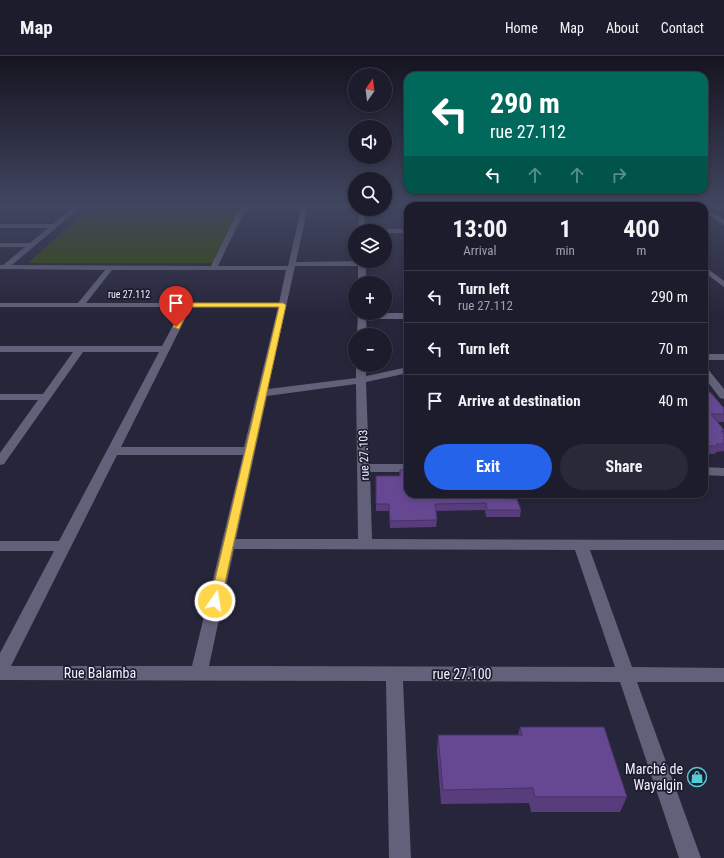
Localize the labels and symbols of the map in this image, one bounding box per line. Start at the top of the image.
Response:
north arrow [348,68,392,112]
pin [159,286,193,327]
street label: rue 27.112 [108,289,150,300]
street label: rue 27.103 [356,429,372,481]
position arrow [194,580,236,622]
street label: Rue Balamba [64,665,136,681]
street label: rue 27.100 [432,666,492,682]
place label: Marché de Wayalgin [625,761,683,793]
shop icon: Marché de Wayalgin [686,766,708,788]

